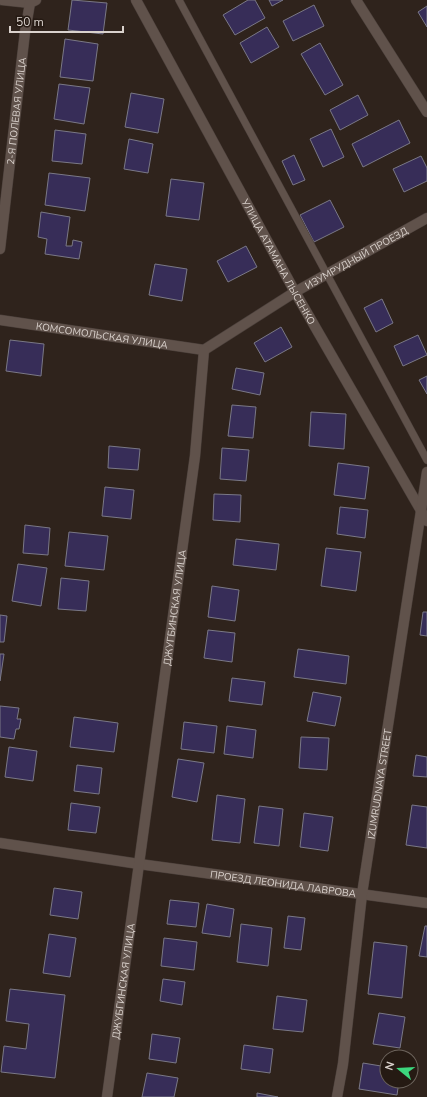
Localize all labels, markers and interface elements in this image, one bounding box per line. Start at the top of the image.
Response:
scale bar [10,8,123,34]
text: 50 m [16,14,44,30]
street label: 2-Я ПОЛЕВАЯ УЛИЦА [4,56,30,165]
street label: УЛИЦА АТАМАНА ЛЫСЕНКО [237,196,318,328]
street label: ИЗУМРУДНЫЙ ПРОЕЗД [303,224,411,293]
street label: КОМСОМОЛЬСКАЯ УЛИЦА [35,319,169,353]
street label: ДЖУГБИНСКАЯ УЛИЦА [160,548,190,667]
street label: IZUMRUDNAYA STREET [365,728,395,840]
street label: ПРОЕЗД ЛЕОНИДА ЛАВРОВА [209,868,357,901]
street label: ДЖУБГИНСКАЯ УЛИЦА [109,922,139,1040]
north arrow [379,1049,419,1089]
text: N [382,1060,398,1072]

